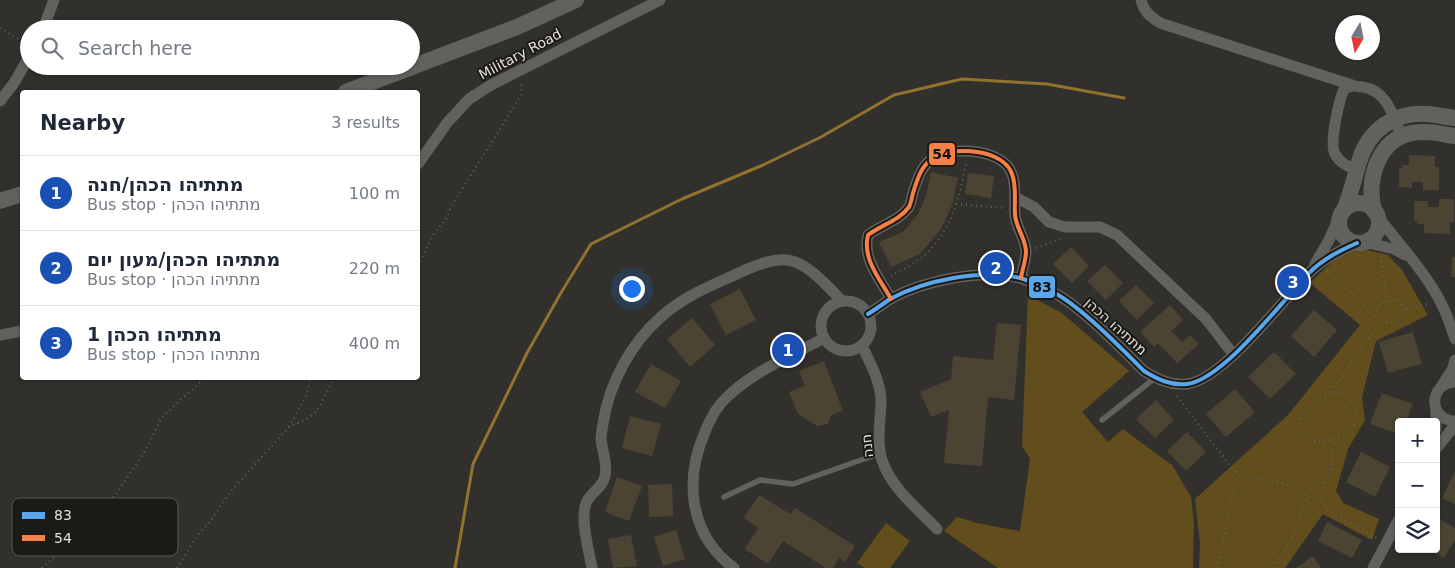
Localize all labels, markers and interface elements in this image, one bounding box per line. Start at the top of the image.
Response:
north arrow [1335,15,1380,60]
search box [20,20,420,75]
street label: Military Road [476,25,564,83]
icon: search [38,34,66,62]
text: Search here [78,37,192,59]
text: Nearby [40,111,125,135]
text: 3 results [331,113,400,132]
line badge: 54 [928,142,956,166]
text: 54 [932,146,952,162]
text: מתתיהו הכהן/חנה [87,173,244,195]
text: 1 [50,184,62,203]
text: 100 m [349,184,400,203]
text: Bus stop · מתתיהו הכהן [87,195,260,214]
text: מתתיהו הכהן/מעון יום [87,248,280,270]
pin: 2 [980,249,1012,287]
text: 2 [50,259,62,278]
text: 220 m [349,259,400,278]
pin: 3 [1277,263,1309,301]
text: Bus stop · מתתיהו הכהן [87,270,260,289]
line badge: 83 [1028,275,1056,299]
your location [619,276,645,302]
text: 83 [1032,279,1052,295]
street label: מתתיהו הכהן [1082,294,1150,358]
text: מתתיהו הכהן 1 [87,323,222,345]
pin: 1 [772,331,804,369]
text: 3 [50,334,62,353]
text: 400 m [349,334,400,353]
text: Bus stop · מתתיהו הכהן [87,345,260,364]
map controls [1395,418,1440,553]
button: + [1395,418,1440,463]
street label: חנה [858,433,876,459]
button: − [1395,463,1440,508]
legend [12,498,178,556]
text: 83 [54,507,72,523]
button: layers [1395,508,1440,553]
text: 54 [54,530,72,546]

